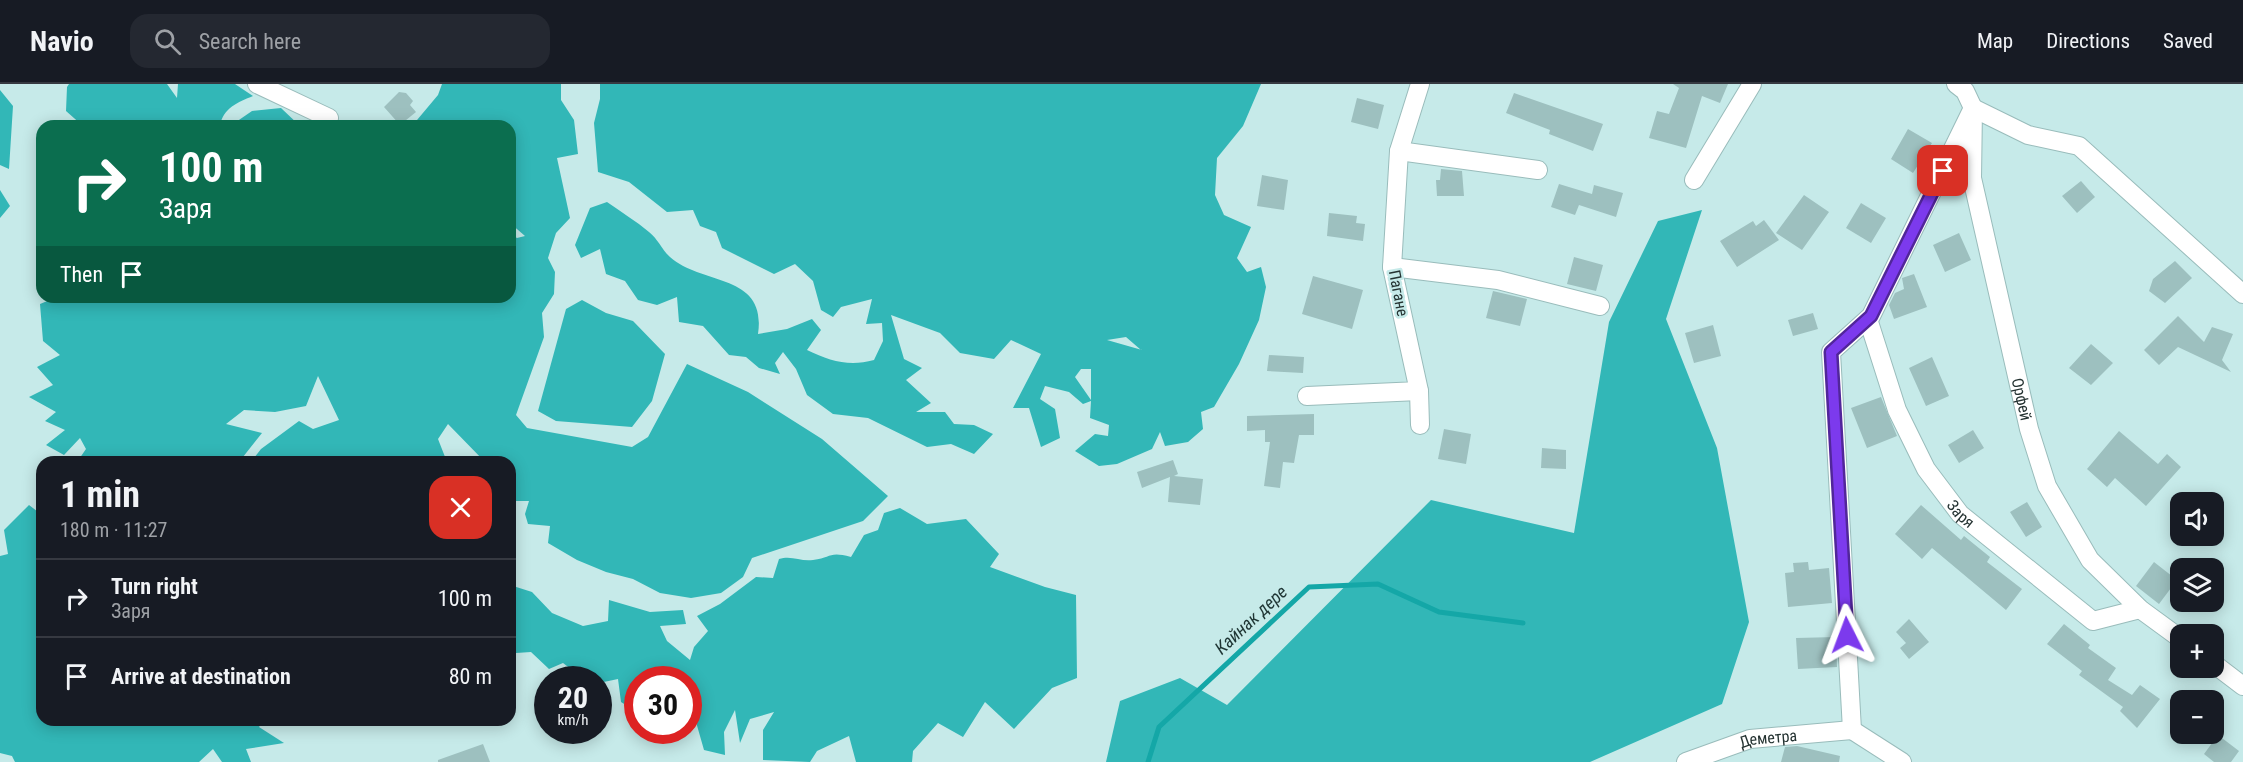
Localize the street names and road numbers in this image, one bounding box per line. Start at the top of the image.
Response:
street label: Пагане [1385,268,1412,318]
street label: Орфей [2008,376,2036,422]
street label: Заря [1943,496,1978,532]
street label: Деметра [1737,726,1798,752]

